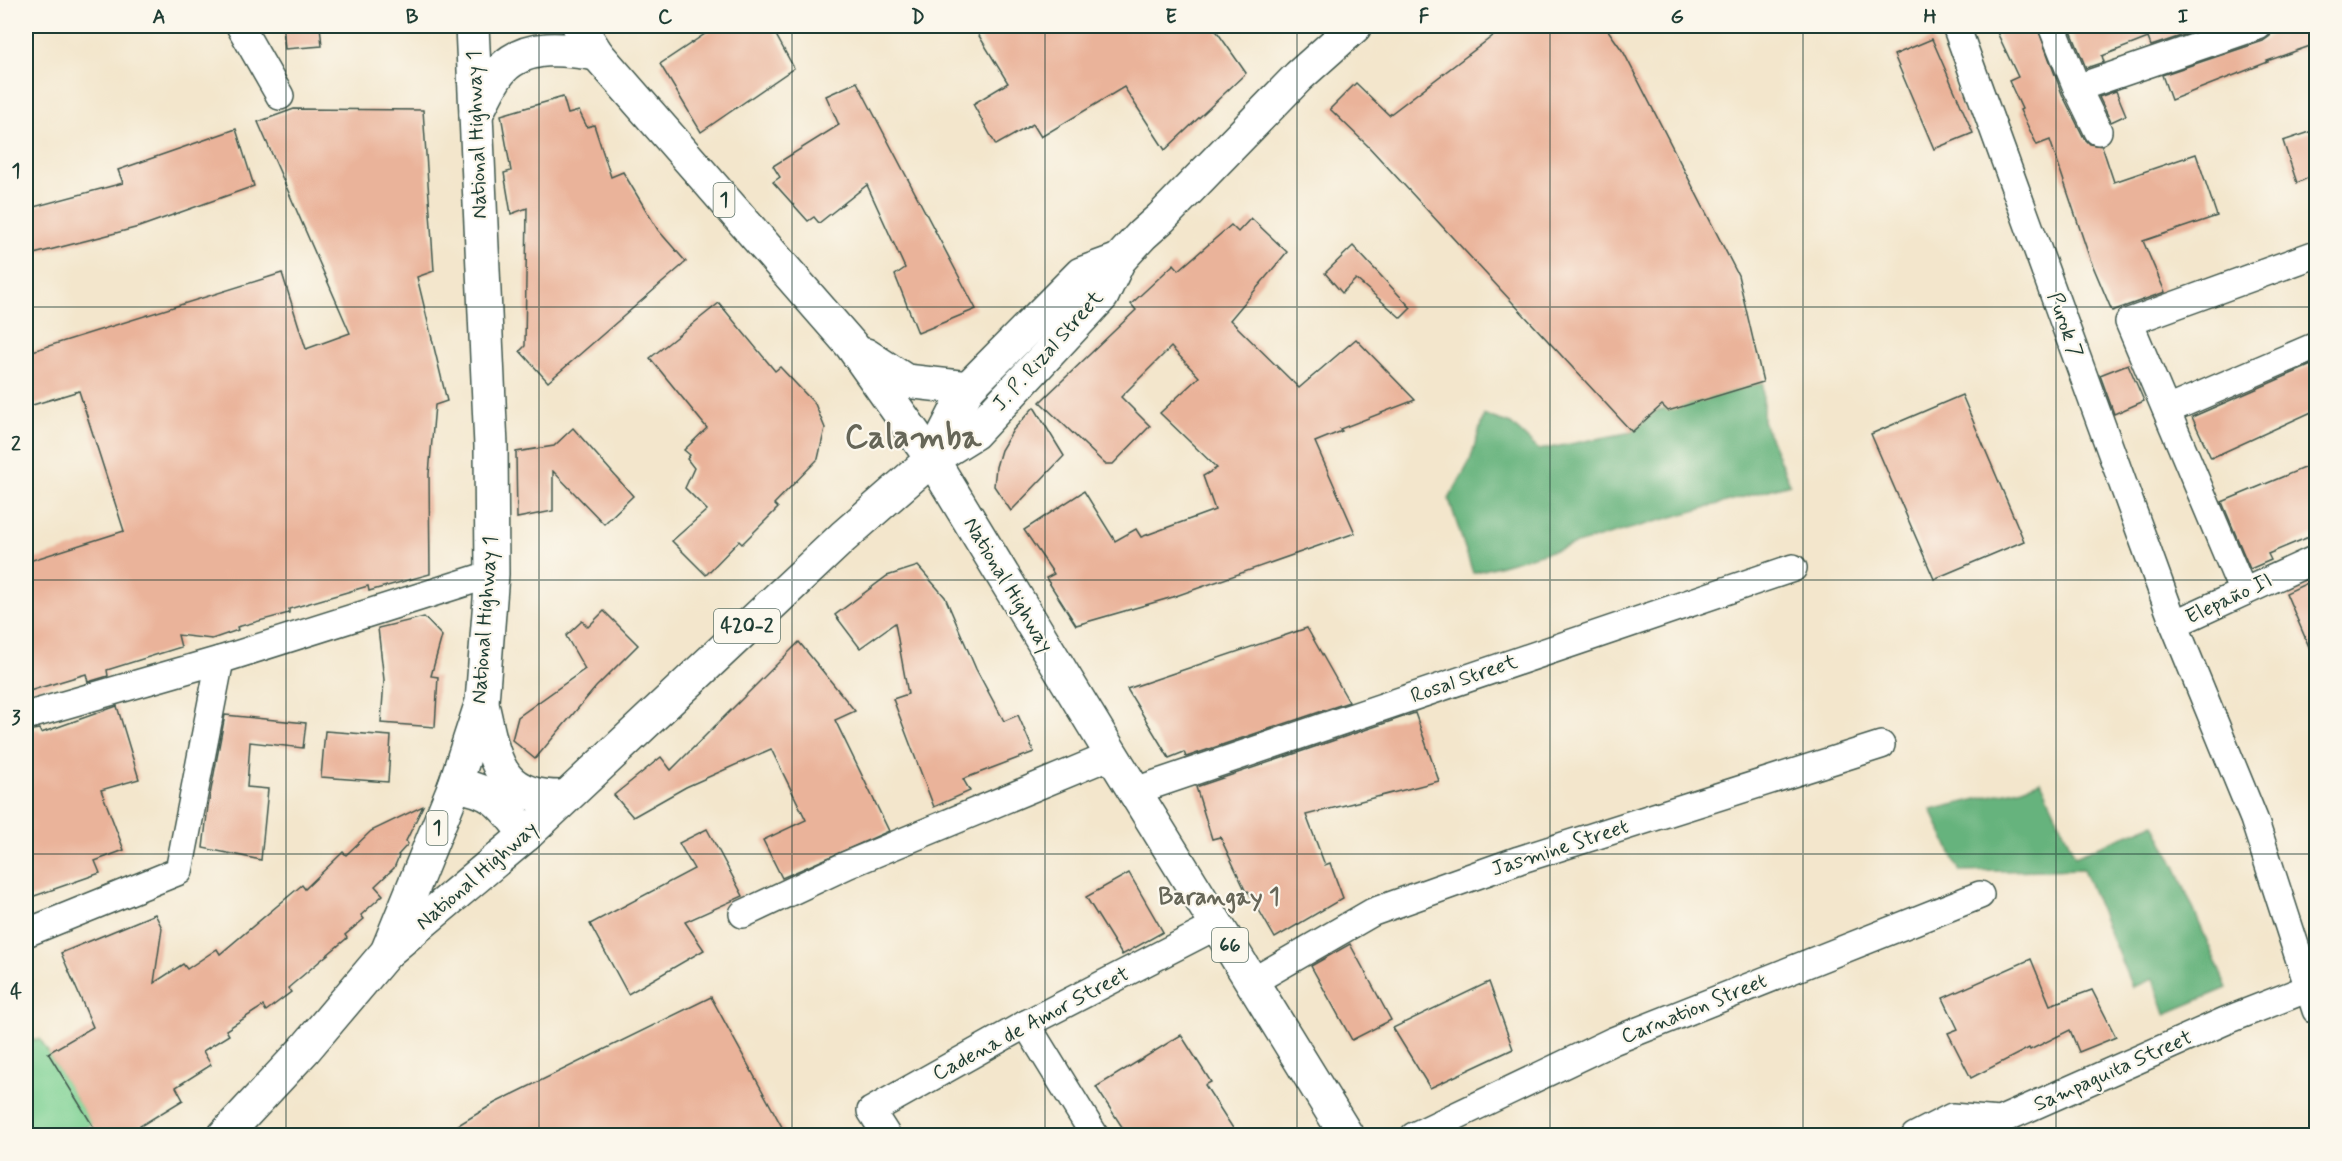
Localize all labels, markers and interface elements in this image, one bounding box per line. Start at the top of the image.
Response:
text: A [152,4,166,31]
text: B [406,4,419,31]
text: C [658,4,673,31]
text: D [911,4,925,31]
text: E [1165,4,1177,31]
text: F [1419,4,1430,31]
text: G [1670,4,1684,31]
text: H [1923,4,1937,31]
text: I [2178,4,2188,31]
street label: National Highway 1 [460,50,494,220]
text: 1 [12,158,20,185]
road number: 1 [714,183,734,217]
street label: J. P. Rizal Street [986,284,1110,417]
street label: Purok 7 [2040,288,2090,362]
district label: Calamba [845,416,982,460]
text: 2 [11,431,21,458]
street label: National Highway [957,512,1059,658]
street label: National Highway 1 [465,535,505,705]
street label: Elepaño II [2181,567,2277,631]
road number: 420-2 [714,609,780,643]
street label: Rosal Street [1407,648,1522,710]
text: 3 [11,705,21,732]
road number: 1 [426,811,448,845]
street label: Jasmine Street [1488,813,1632,883]
street label: National Highway [410,815,544,937]
district label: Barangay 1 [1158,882,1280,914]
road number: 66 [1212,928,1248,962]
street label: Cadena de Amor Street [928,960,1134,1088]
street label: Carnation Street [1617,967,1771,1051]
text: 4 [10,979,22,1006]
street label: Sampaguita Street [2029,1023,2197,1119]

